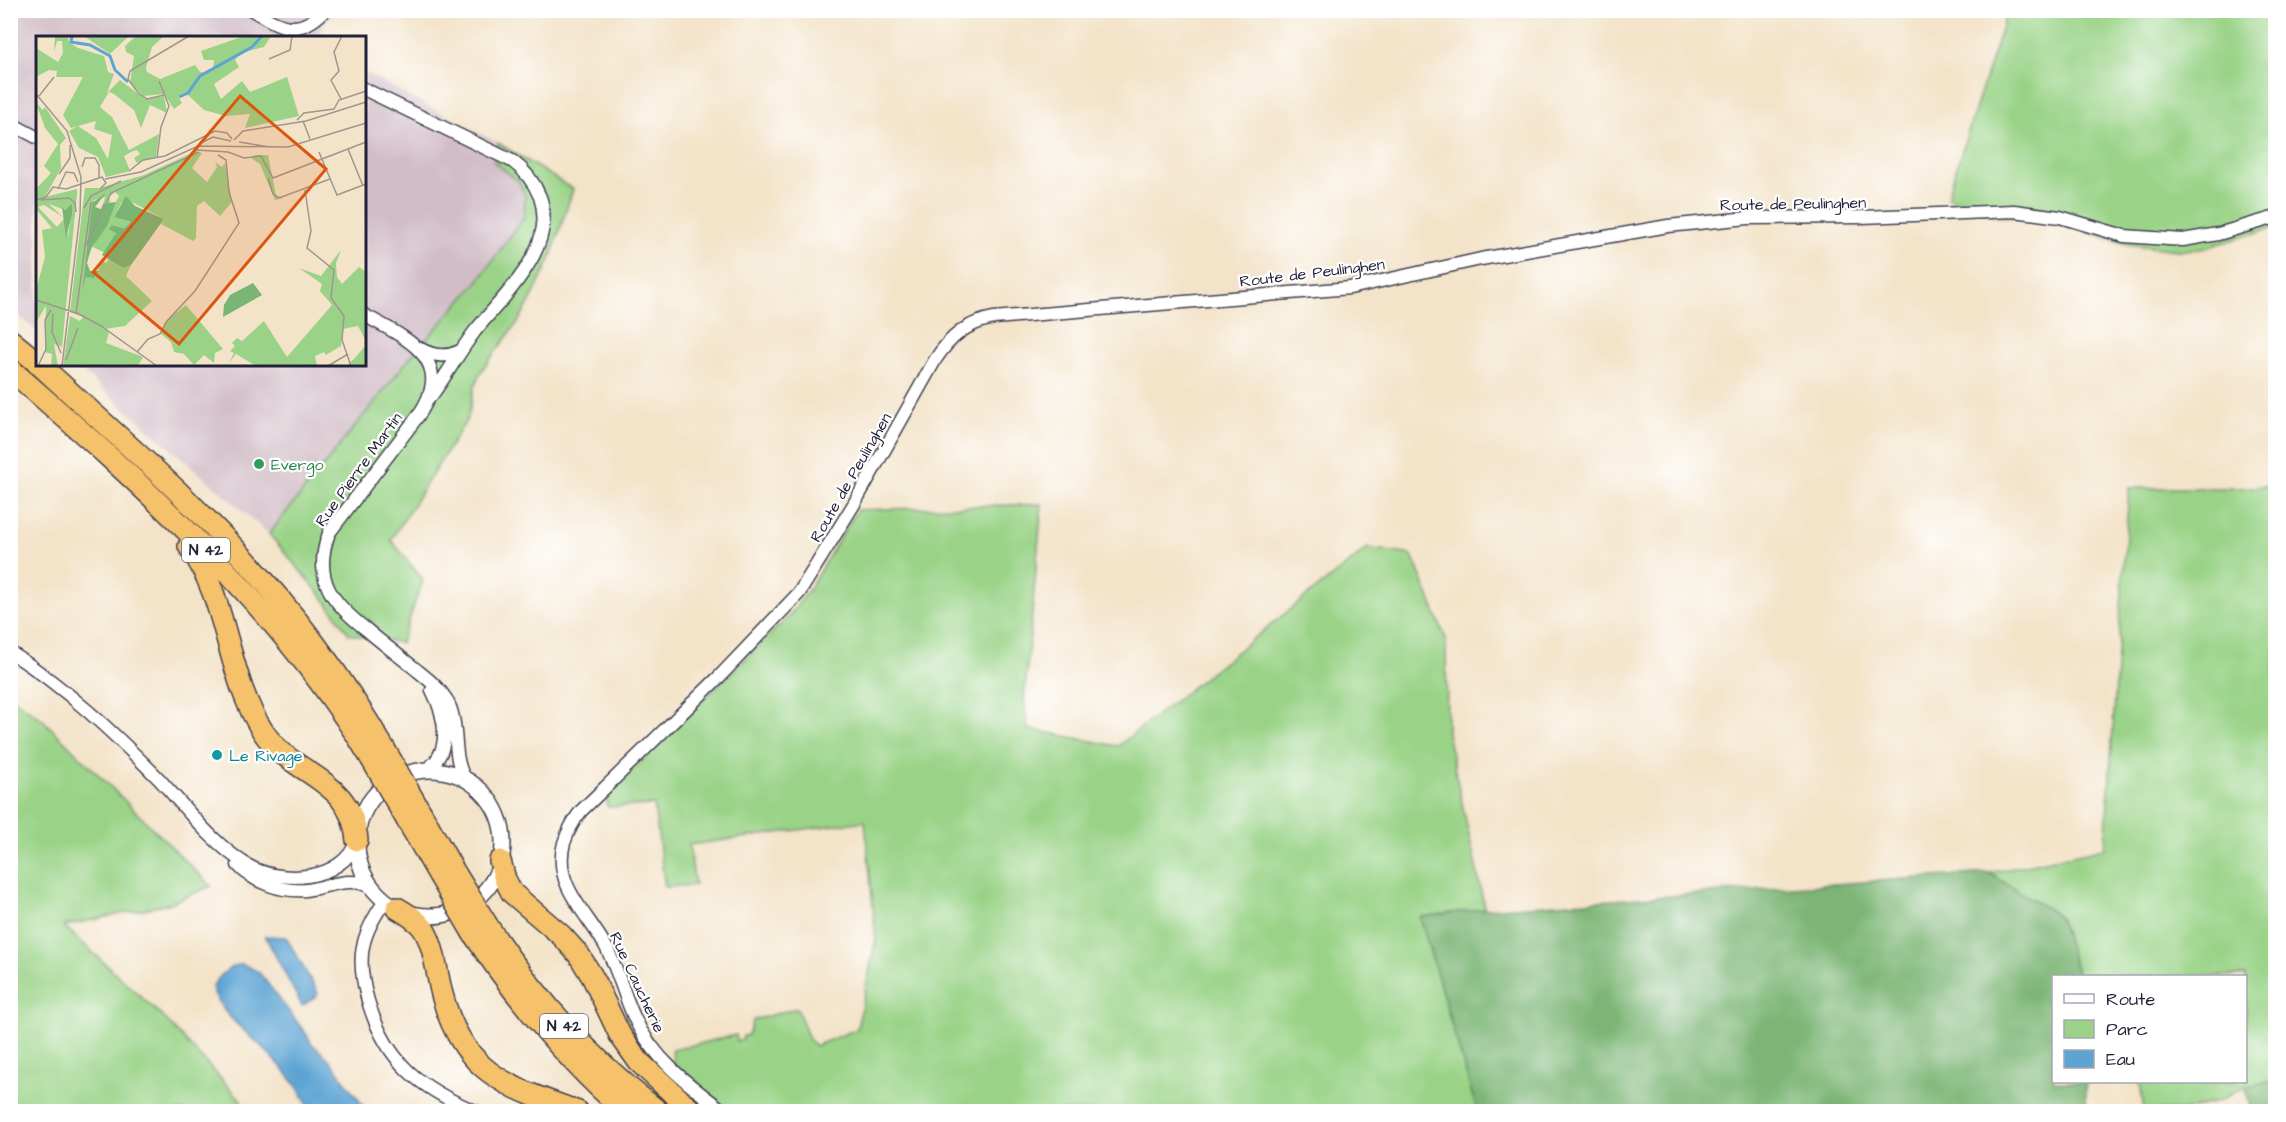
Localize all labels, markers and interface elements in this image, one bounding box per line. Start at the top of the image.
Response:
inset map [36,36,366,366]
street label: Route de Peulinghen [1720,192,1866,217]
street label: Route de Peulinghen [1238,253,1386,294]
street label: Rue Pierre Martin [310,408,408,531]
street label: Route de Peulinghen [805,409,898,547]
place label: Evergo [271,454,324,477]
marker: Evergo [252,457,266,471]
road number: N 42 [182,538,230,562]
place label: Le Rivage [229,745,303,768]
marker: Le Rivage [210,748,224,762]
street label: Rue Caucherie [604,928,670,1037]
legend [2052,975,2247,1083]
text: Route [2106,987,2155,1012]
road number: N 42 [540,1014,588,1038]
text: Parc [2106,1017,2148,1042]
text: Eau [2106,1047,2135,1072]

